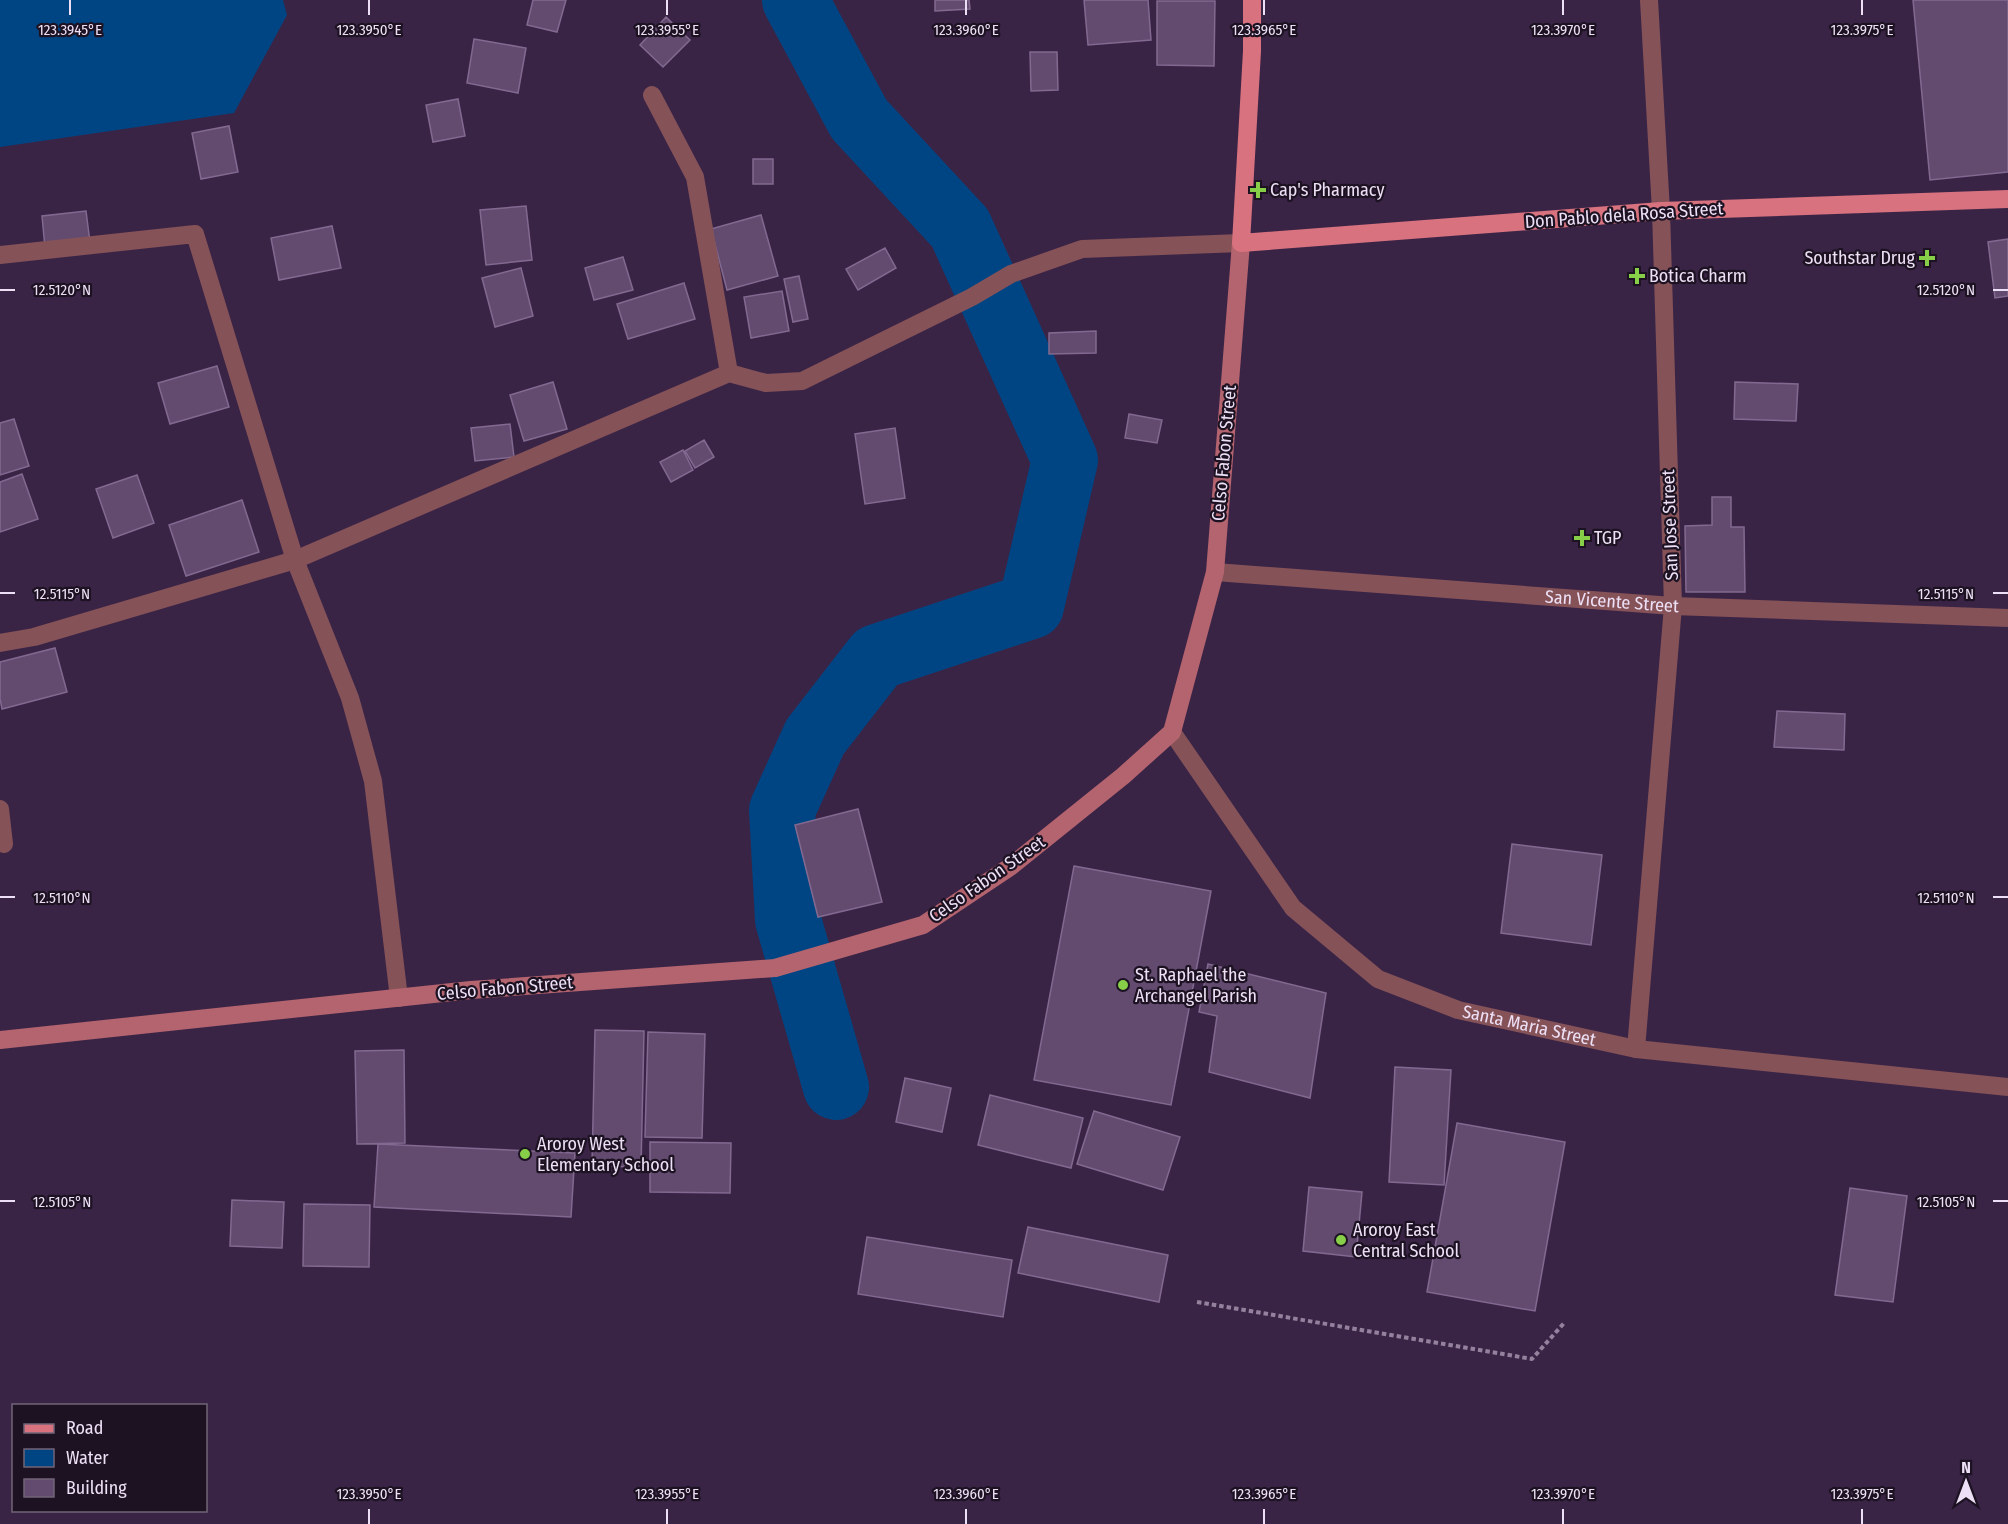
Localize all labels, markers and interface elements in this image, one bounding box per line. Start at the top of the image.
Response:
text: 123.3945°E [38,21,102,39]
text: 123.3950°E [336,21,402,39]
text: 123.3955°E [635,21,699,39]
text: 123.3960°E [933,21,999,39]
text: 123.3965°E [1232,21,1296,39]
text: 123.3970°E [1531,21,1595,39]
text: 123.3975°E [1831,21,1893,39]
place label: Cap's Pharmacy [1270,179,1385,201]
marker: Cap's Pharmacy [1251,183,1265,197]
street label: Don Pablo dela Rosa Street [1524,197,1724,233]
place label: Southstar Drug [1804,247,1916,269]
marker: Southstar Drug [1920,251,1934,265]
place label: Botica Charm [1649,265,1747,287]
marker: Botica Charm [1630,269,1644,283]
text: 12.5120°N [33,281,91,299]
text: 12.5120°N [1917,281,1975,299]
street label: Celso Fabon Street [1207,384,1241,522]
street label: San Jose Street [1657,469,1683,581]
place label: TGP [1594,527,1621,549]
marker: TGP [1575,531,1589,545]
text: 12.5115°N [34,585,90,603]
text: 12.5115°N [1918,585,1974,603]
street label: San Vicente Street [1544,586,1679,617]
street label: Celso Fabon Street [925,831,1049,927]
text: 12.5110°N [33,889,91,907]
text: 12.5110°N [1917,889,1975,907]
place label: St. Raphael the Archangel Parish [1135,964,1257,1007]
street label: Celso Fabon Street [436,971,574,1005]
marker: St. Raphael the Archangel Parish [1116,978,1130,992]
street label: Santa Maria Street [1460,1000,1598,1051]
place label: Aroroy West Elementary School [537,1133,674,1176]
marker: Aroroy West Elementary School [518,1147,532,1161]
text: 12.5105°N [33,1193,91,1211]
text: 12.5105°N [1917,1193,1975,1211]
place label: Aroroy East Central School [1353,1219,1459,1262]
marker: Aroroy East Central School [1334,1233,1348,1247]
legend [12,1404,207,1512]
text: Road [66,1417,103,1439]
text: Water [66,1447,109,1469]
north arrow [1936,1452,1996,1512]
text: N [1961,1458,1971,1477]
text: Building [66,1477,127,1499]
text: 123.3950°E [336,1485,402,1503]
text: 123.3955°E [635,1485,699,1503]
text: 123.3960°E [933,1485,999,1503]
text: 123.3965°E [1232,1485,1296,1503]
text: 123.3970°E [1531,1485,1595,1503]
text: 123.3975°E [1831,1485,1893,1503]

